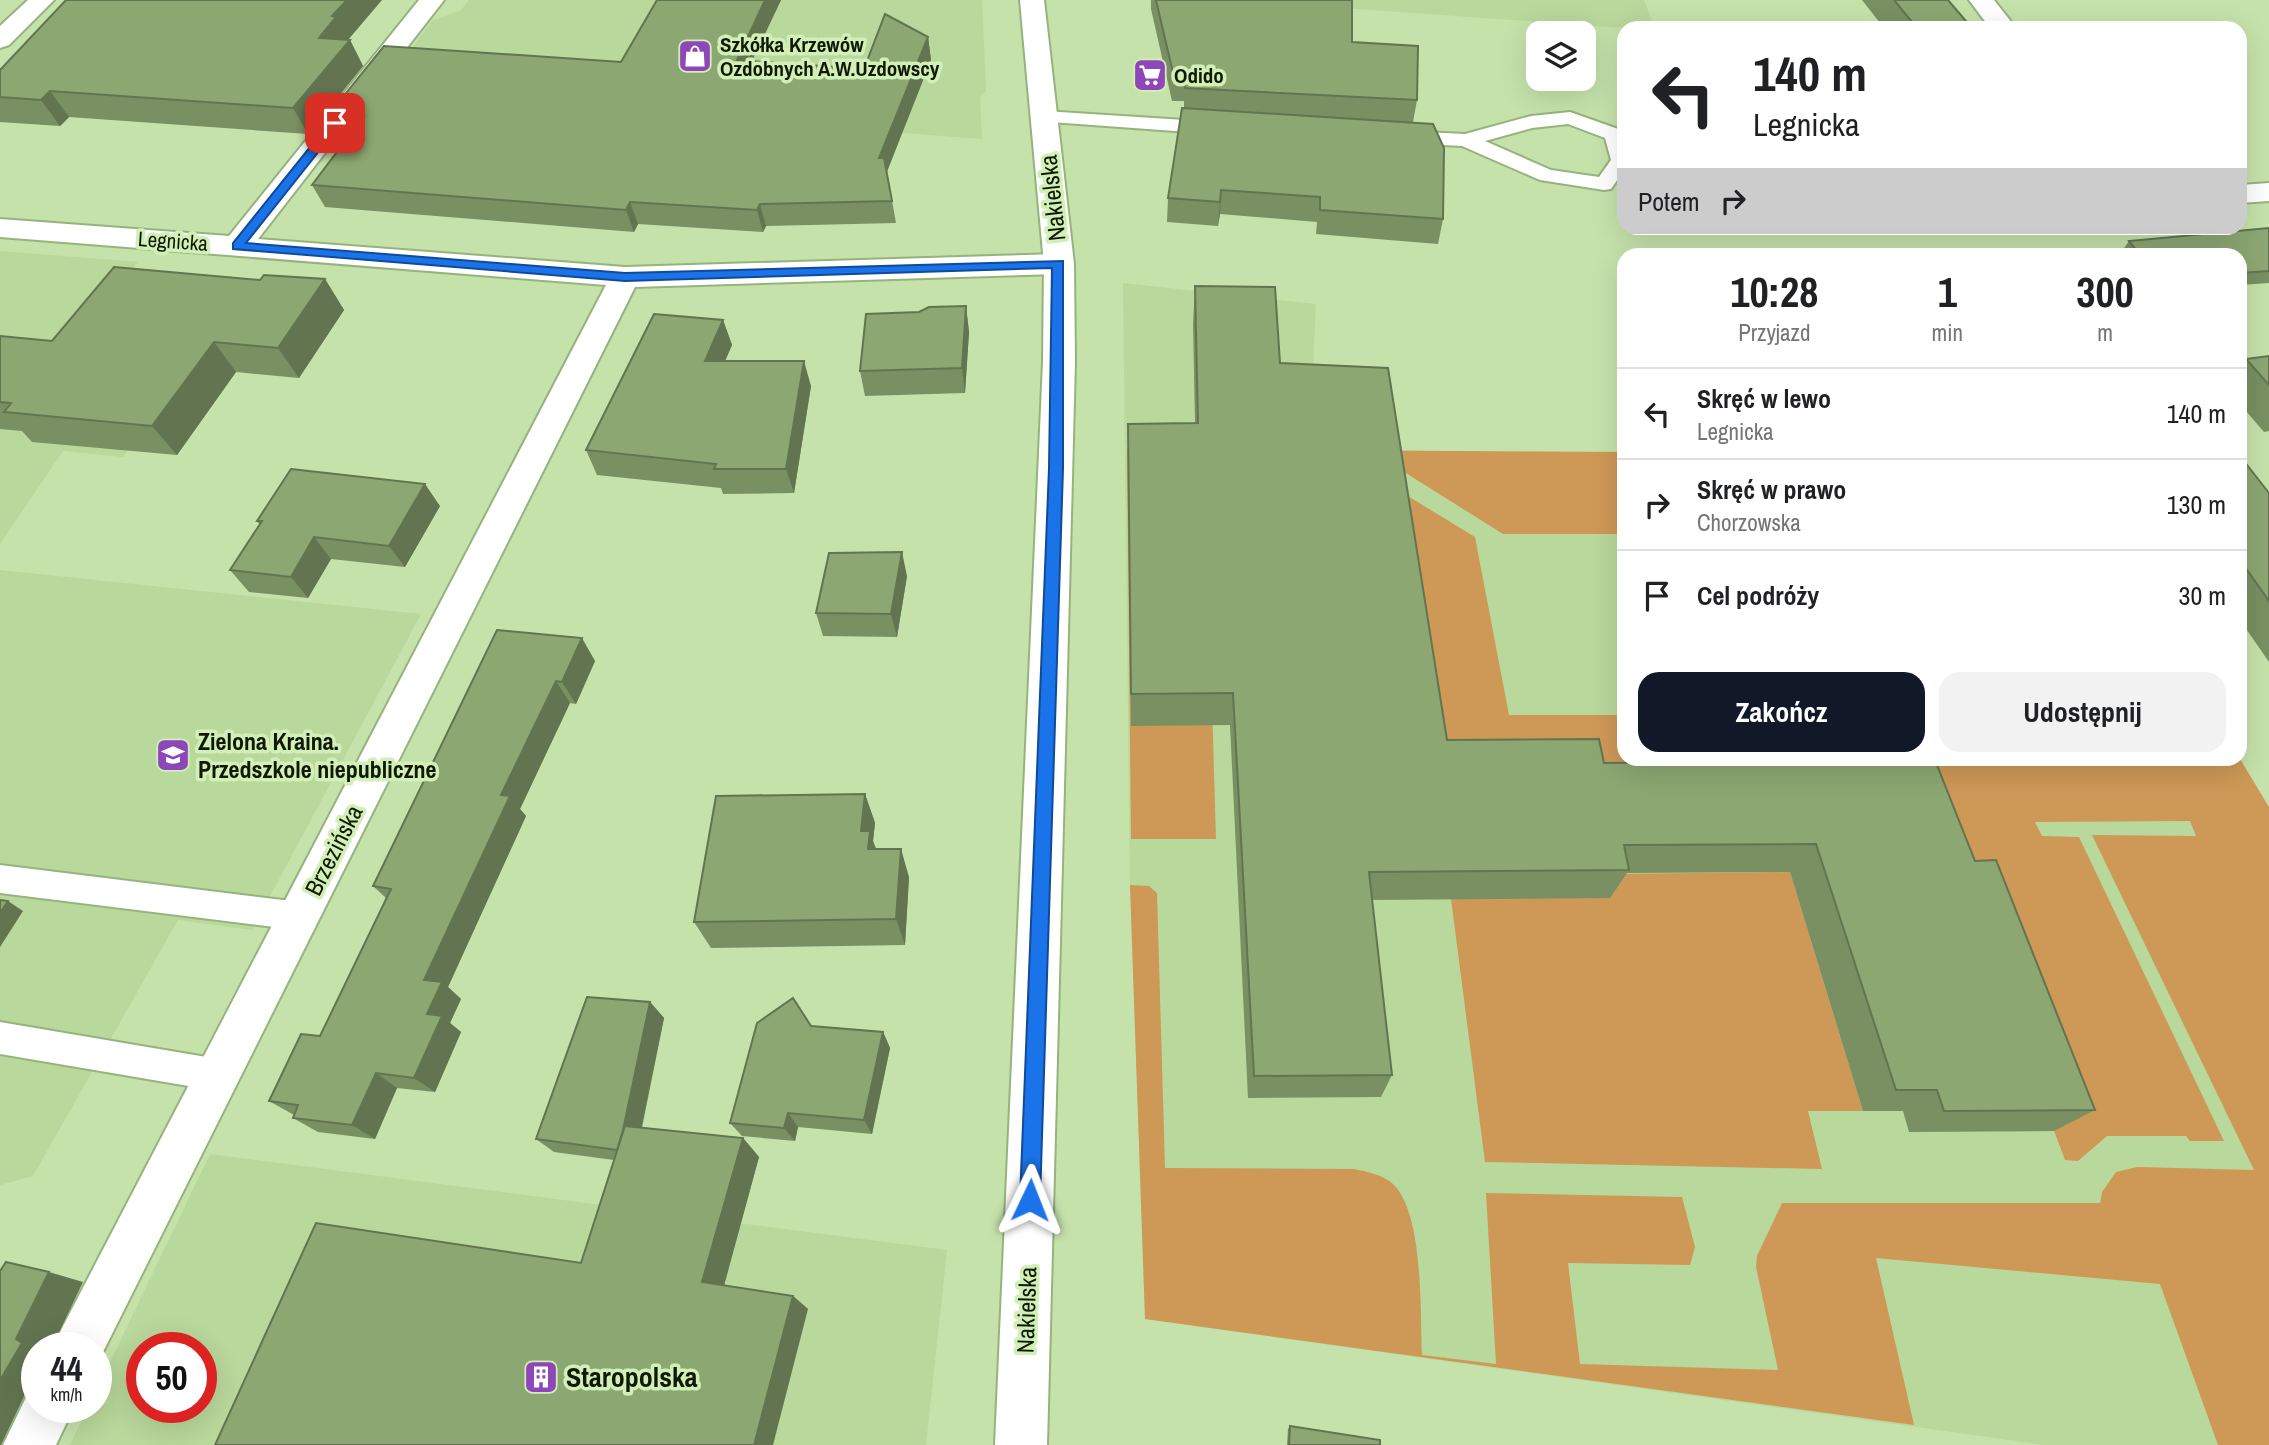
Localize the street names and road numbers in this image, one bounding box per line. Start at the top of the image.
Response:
street label: Nakielska [1032,153,1072,243]
street label: Legnicka [137,224,209,258]
street label: Brzezińska [297,799,369,901]
street label: Nakielska [1009,1266,1043,1354]

